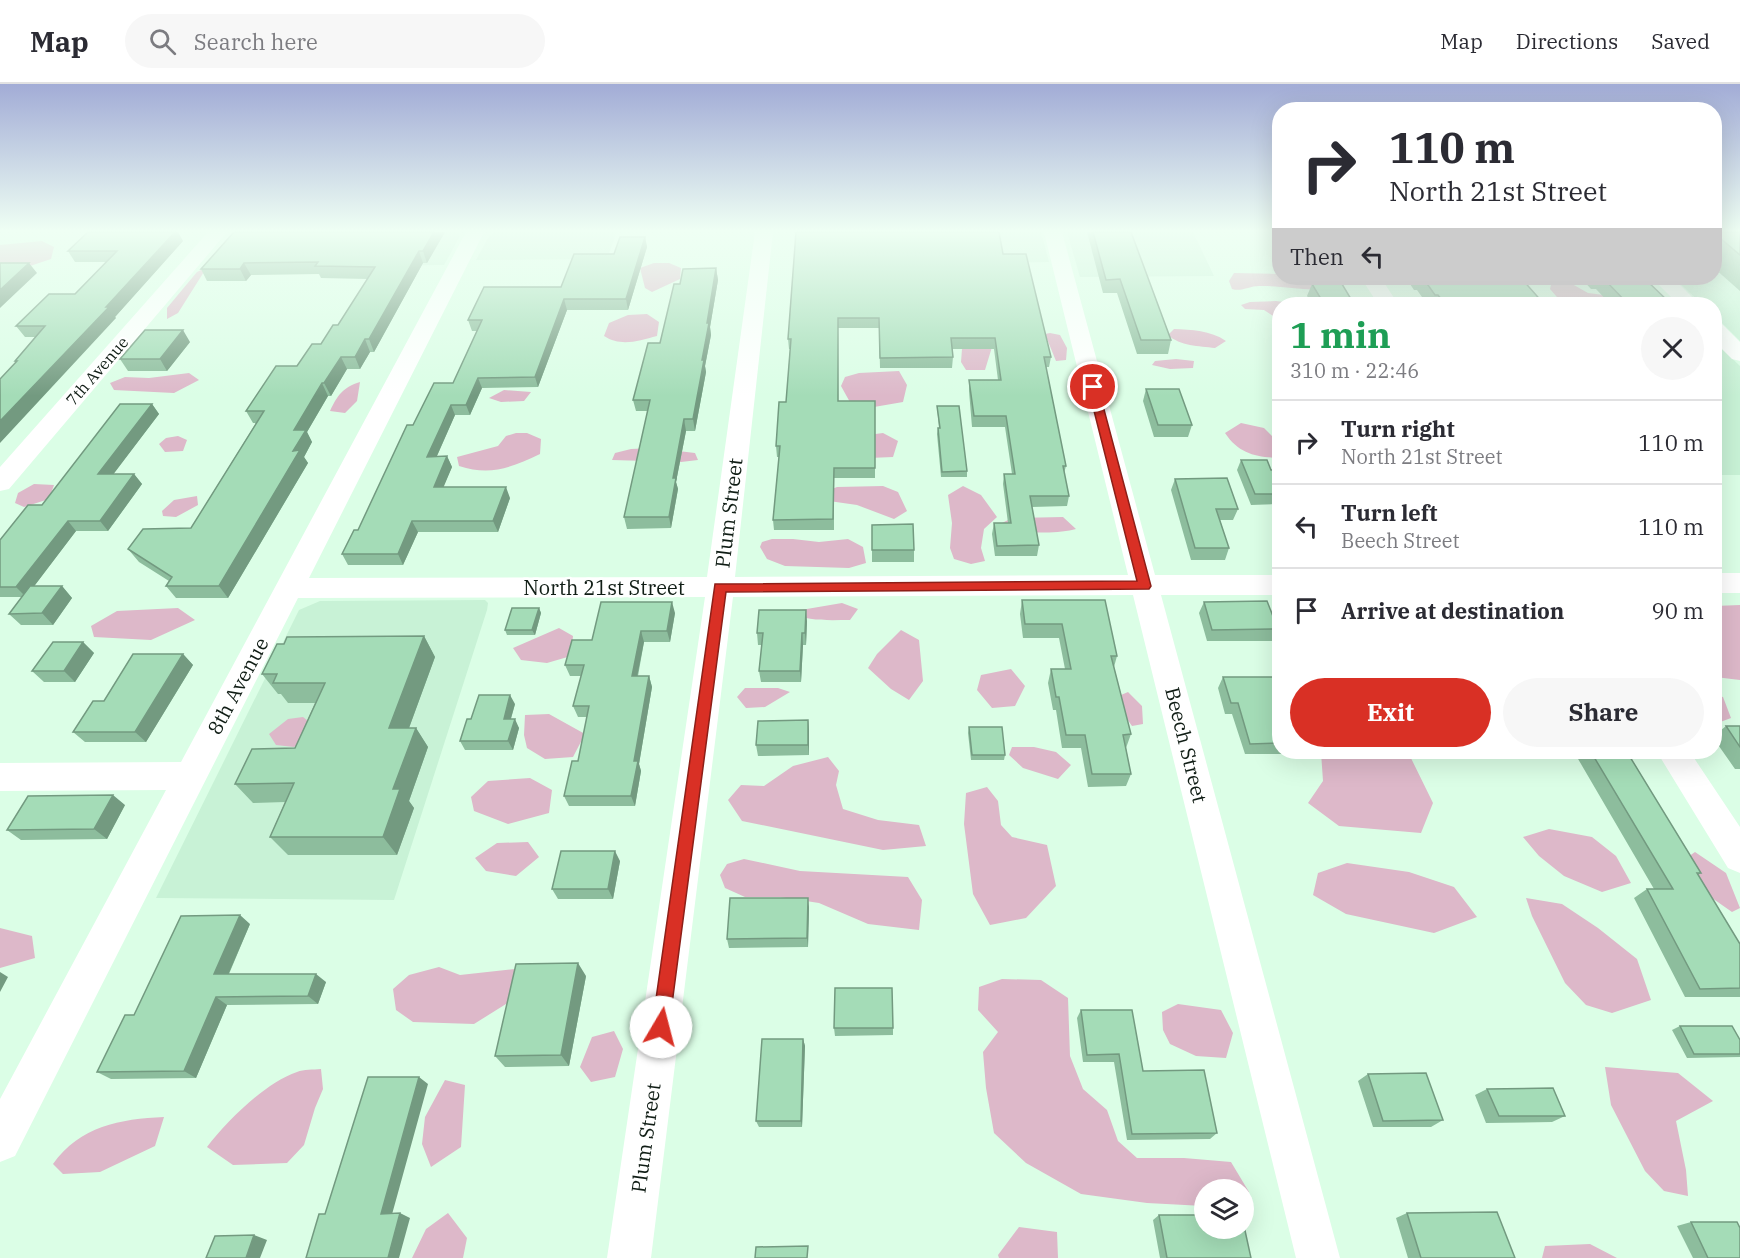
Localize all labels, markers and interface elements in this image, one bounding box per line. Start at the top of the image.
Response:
search box [125,14,545,68]
text: Map [30,23,89,60]
icon: search [146,25,179,58]
text: Search here [194,27,318,56]
text: Map [1440,27,1483,55]
text: Directions [1516,27,1618,55]
text: Saved [1651,27,1710,55]
text: 110 m [1389,120,1515,175]
icon: right [1290,126,1368,204]
text: North 21st Street [1389,173,1607,208]
icon: left [1356,240,1389,273]
text: Then [1290,242,1344,271]
text: 1 min [1290,311,1391,358]
button: close [1641,317,1704,380]
street label: 7th Avenue [62,332,132,410]
text: 310 m · 22:46 [1290,357,1419,384]
pin [1067,361,1118,412]
icon: arrive [1076,370,1109,403]
text: Turn right [1341,414,1455,443]
icon: right [1290,426,1323,459]
text: 110 m [1638,428,1704,457]
text: North 21st Street [1341,443,1502,470]
street label: Plum Street [708,456,749,570]
text: Turn left [1341,498,1437,527]
icon: left [1290,510,1323,543]
text: 110 m [1638,512,1704,541]
text: Beech Street [1341,527,1459,554]
street label: North 21st Street [523,574,685,601]
icon: arrive [1290,594,1323,627]
text: Arrive at destination [1341,596,1564,625]
text: 90 m [1652,596,1704,625]
street label: 8th Avenue [201,632,274,739]
button: Exit [1290,678,1491,747]
button: Share [1503,678,1704,747]
street label: Beech Street [1159,684,1214,806]
position arrow [629,995,693,1059]
street label: Plum Street [624,1081,667,1195]
map controls [1194,1179,1254,1239]
button: layers [1194,1179,1254,1239]

